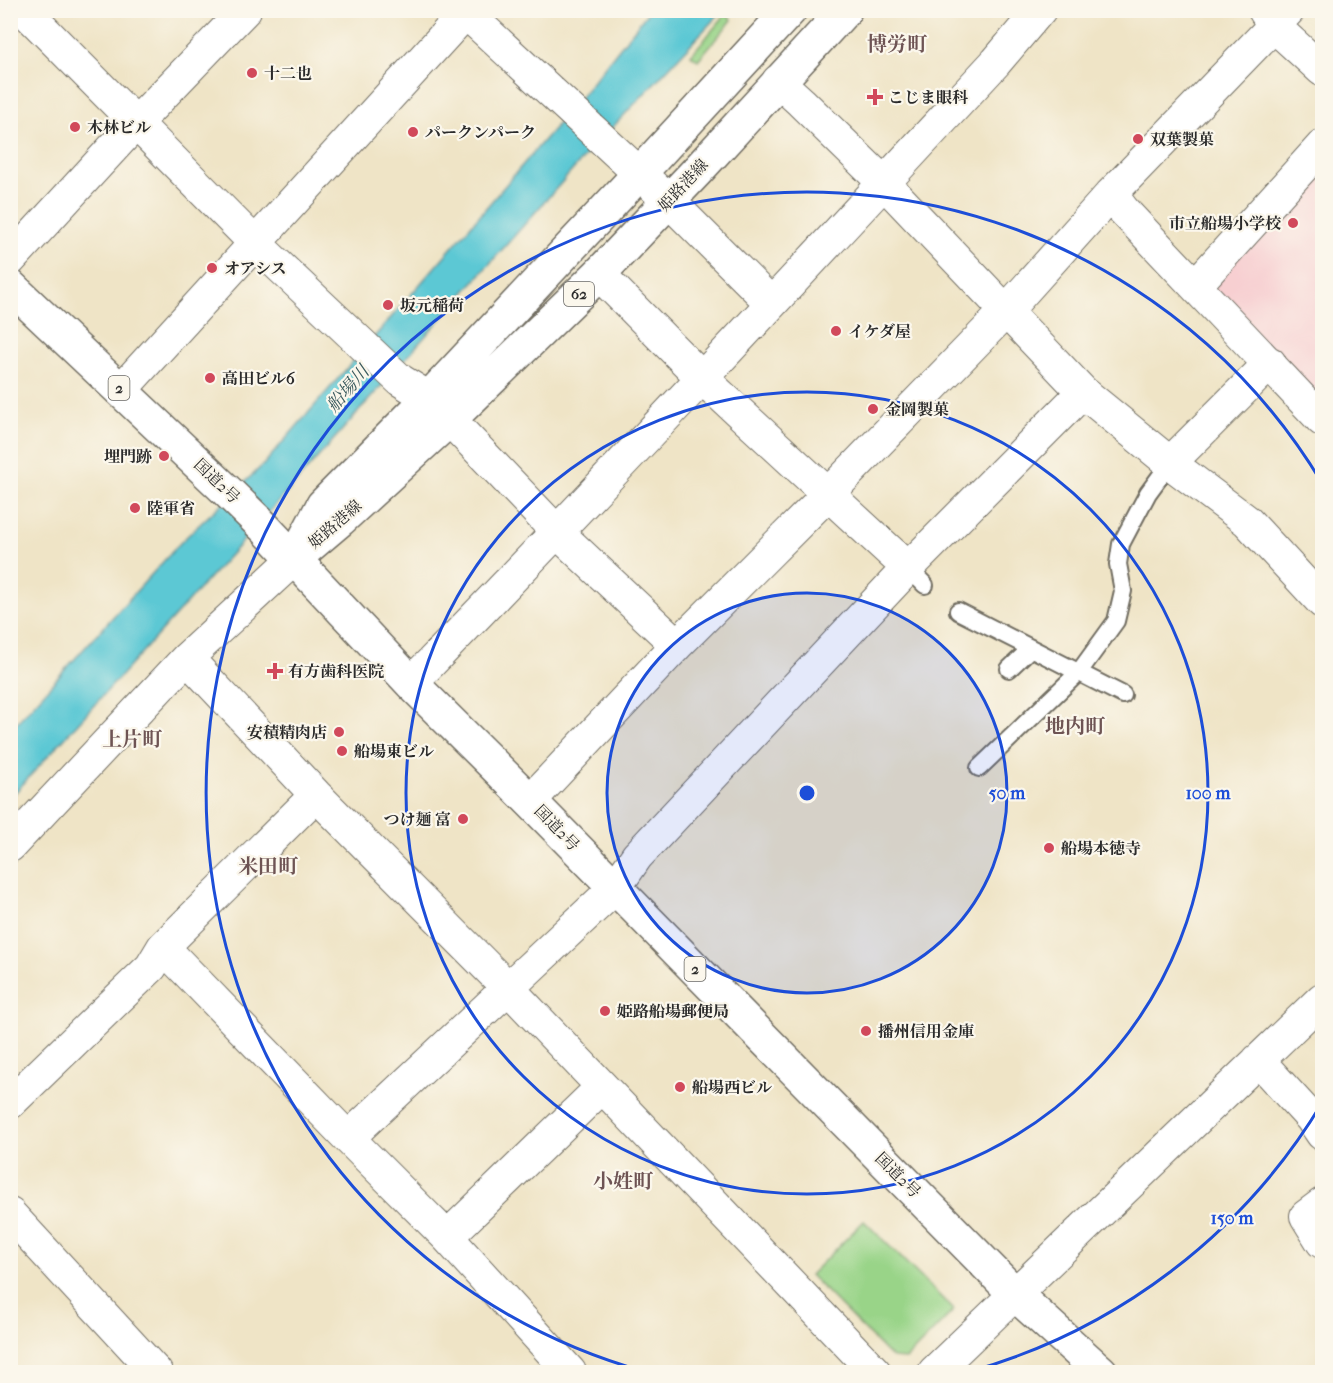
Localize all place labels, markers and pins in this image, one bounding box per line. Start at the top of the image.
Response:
place label: 十二也 [264,64,312,83]
marker: 十二也 [245,66,259,80]
marker: こじま眼科 [866,88,884,106]
place label: こじま眼科 [888,88,969,107]
place label: 木林ビル [87,118,151,137]
marker: 木林ビル [68,120,82,134]
place label: パークンパーク [425,123,536,142]
marker: パークンパーク [406,125,420,139]
place label: 双葉製菓 [1150,130,1214,149]
marker: 双葉製菓 [1131,132,1145,146]
place label: 市立船場小学校 [1169,214,1282,233]
marker: 市立船場小学校 [1286,216,1300,230]
place label: オアシス [224,259,286,278]
marker: オアシス [205,261,219,275]
place label: 坂元稲荷 [400,296,464,315]
marker: 坂元稲荷 [381,298,395,312]
place label: イケダ屋 [848,322,911,341]
marker: イケダ屋 [829,324,843,338]
place label: 高田ビル6 [222,369,295,388]
marker: 高田ビル6 [203,371,217,385]
place label: 金岡製菓 [885,400,949,419]
marker: 金岡製菓 [866,402,880,416]
place label: 埋門跡 [104,447,152,466]
marker: 埋門跡 [157,449,171,463]
place label: 陸軍省 [147,499,195,518]
marker: 陸軍省 [128,501,142,515]
marker: 有方歯科医院 [266,662,284,680]
place label: 有方歯科医院 [288,662,384,681]
place label: 安積精肉店 [247,723,327,742]
marker: 安積精肉店 [332,725,346,739]
place label: 船場東ビル [354,742,434,761]
marker: 船場東ビル [335,744,349,758]
centre of rings [797,783,817,803]
place label: つけ麺 富 [384,810,451,829]
marker: つけ麺 富 [456,812,470,826]
place label: 船場本徳寺 [1061,839,1141,858]
marker: 船場本徳寺 [1042,841,1056,855]
place label: 姫路船場郵便局 [617,1002,729,1021]
marker: 姫路船場郵便局 [598,1004,612,1018]
place label: 播州信用金庫 [878,1022,974,1041]
marker: 播州信用金庫 [859,1024,873,1038]
place label: 船場西ビル [692,1078,772,1097]
marker: 船場西ビル [673,1080,687,1094]

